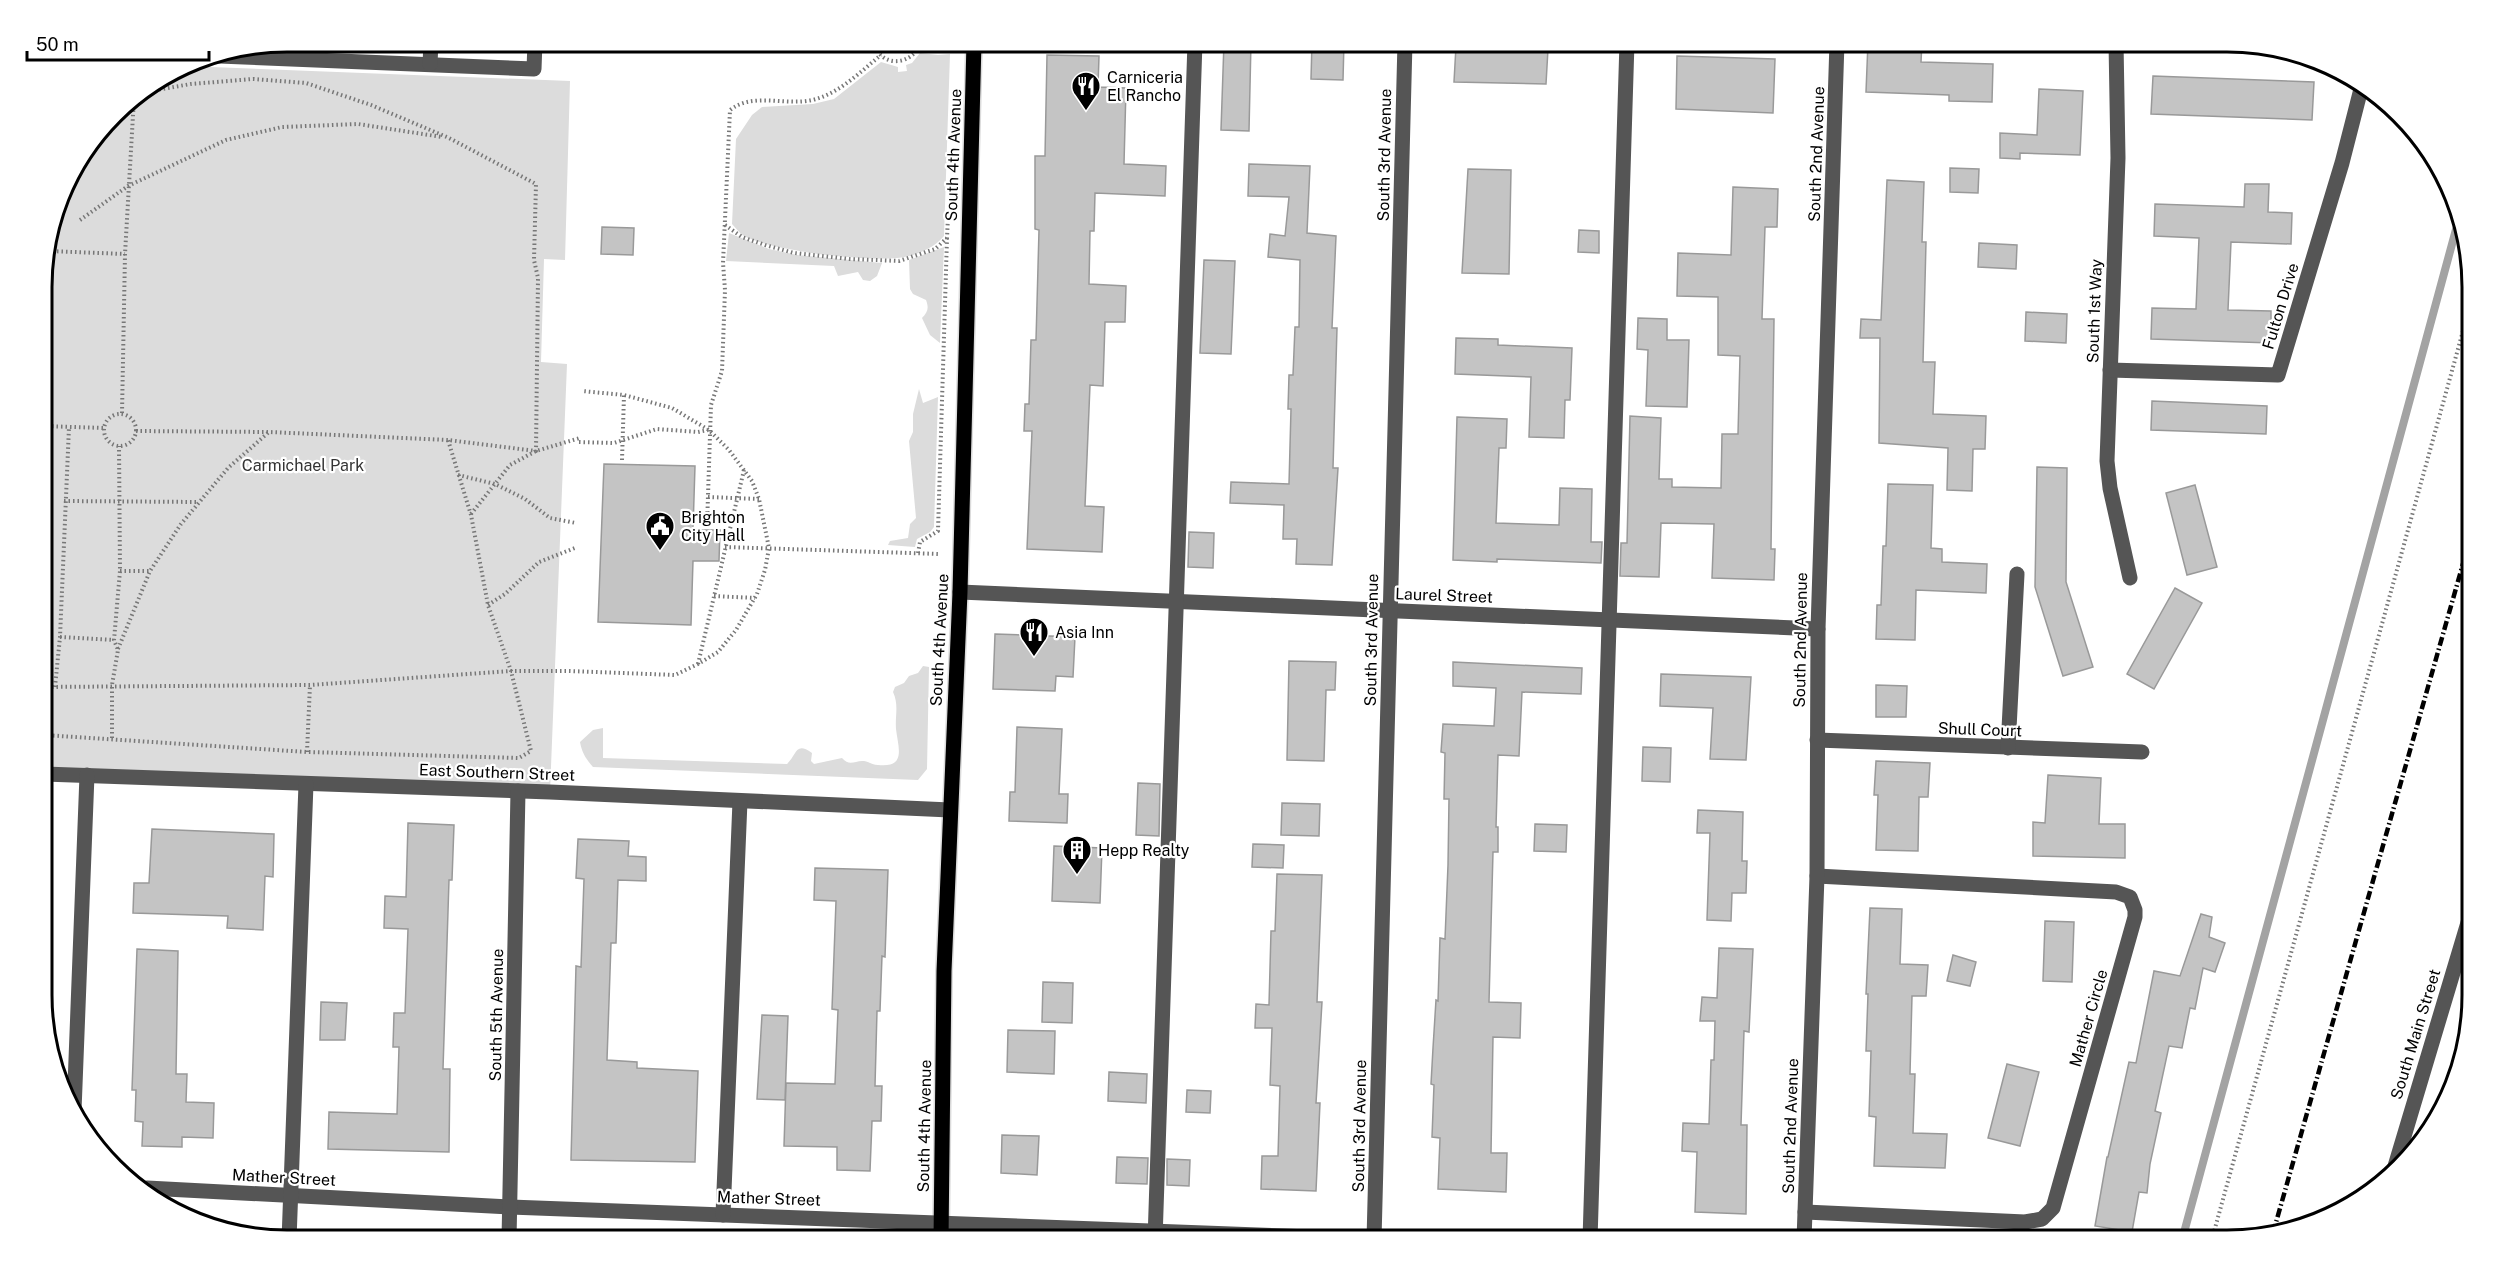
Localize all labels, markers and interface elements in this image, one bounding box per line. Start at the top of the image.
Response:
scale bar [27,24,208,62]
text: 50 m [36,34,79,55]
place label: Carniceria El Rancho [1107,68,1183,105]
restaurant icon: Carniceria El Rancho [1070,70,1102,112]
street label: South 2nd Avenue [1805,86,1828,222]
street label: South 4th Avenue [942,88,965,222]
street label: South 3rd Avenue [1374,88,1395,222]
street label: South 1st Way [2083,258,2106,363]
street label: Fulton Drive [2258,261,2303,352]
park label: Carmichael Park [242,456,364,475]
place label: Brighton City Hall [681,508,745,545]
public building icon: Brighton City Hall [644,510,676,552]
street label: South 2nd Avenue [1790,572,1811,708]
street label: South 4th Avenue [927,573,952,707]
street label: South 3rd Avenue [1361,573,1382,707]
street label: Laurel Street [1395,584,1493,607]
restaurant icon: Asia Inn [1018,616,1050,658]
place label: Asia Inn [1055,623,1114,642]
street label: Shull Court [1938,719,2022,740]
street label: East Southern Street [419,760,575,785]
building icon: Hepp Realty [1061,834,1093,876]
place label: Hepp Realty [1098,841,1190,860]
street label: South 5th Avenue [486,948,507,1082]
street label: Mather Circle [2065,967,2111,1069]
street label: South Main Street [2387,967,2444,1102]
street label: South 2nd Avenue [1779,1058,1802,1194]
street label: South 4th Avenue [914,1059,935,1193]
street label: South 3rd Avenue [1349,1059,1370,1193]
street label: Mather Street [232,1165,336,1190]
street label: Mather Street [717,1187,821,1210]

